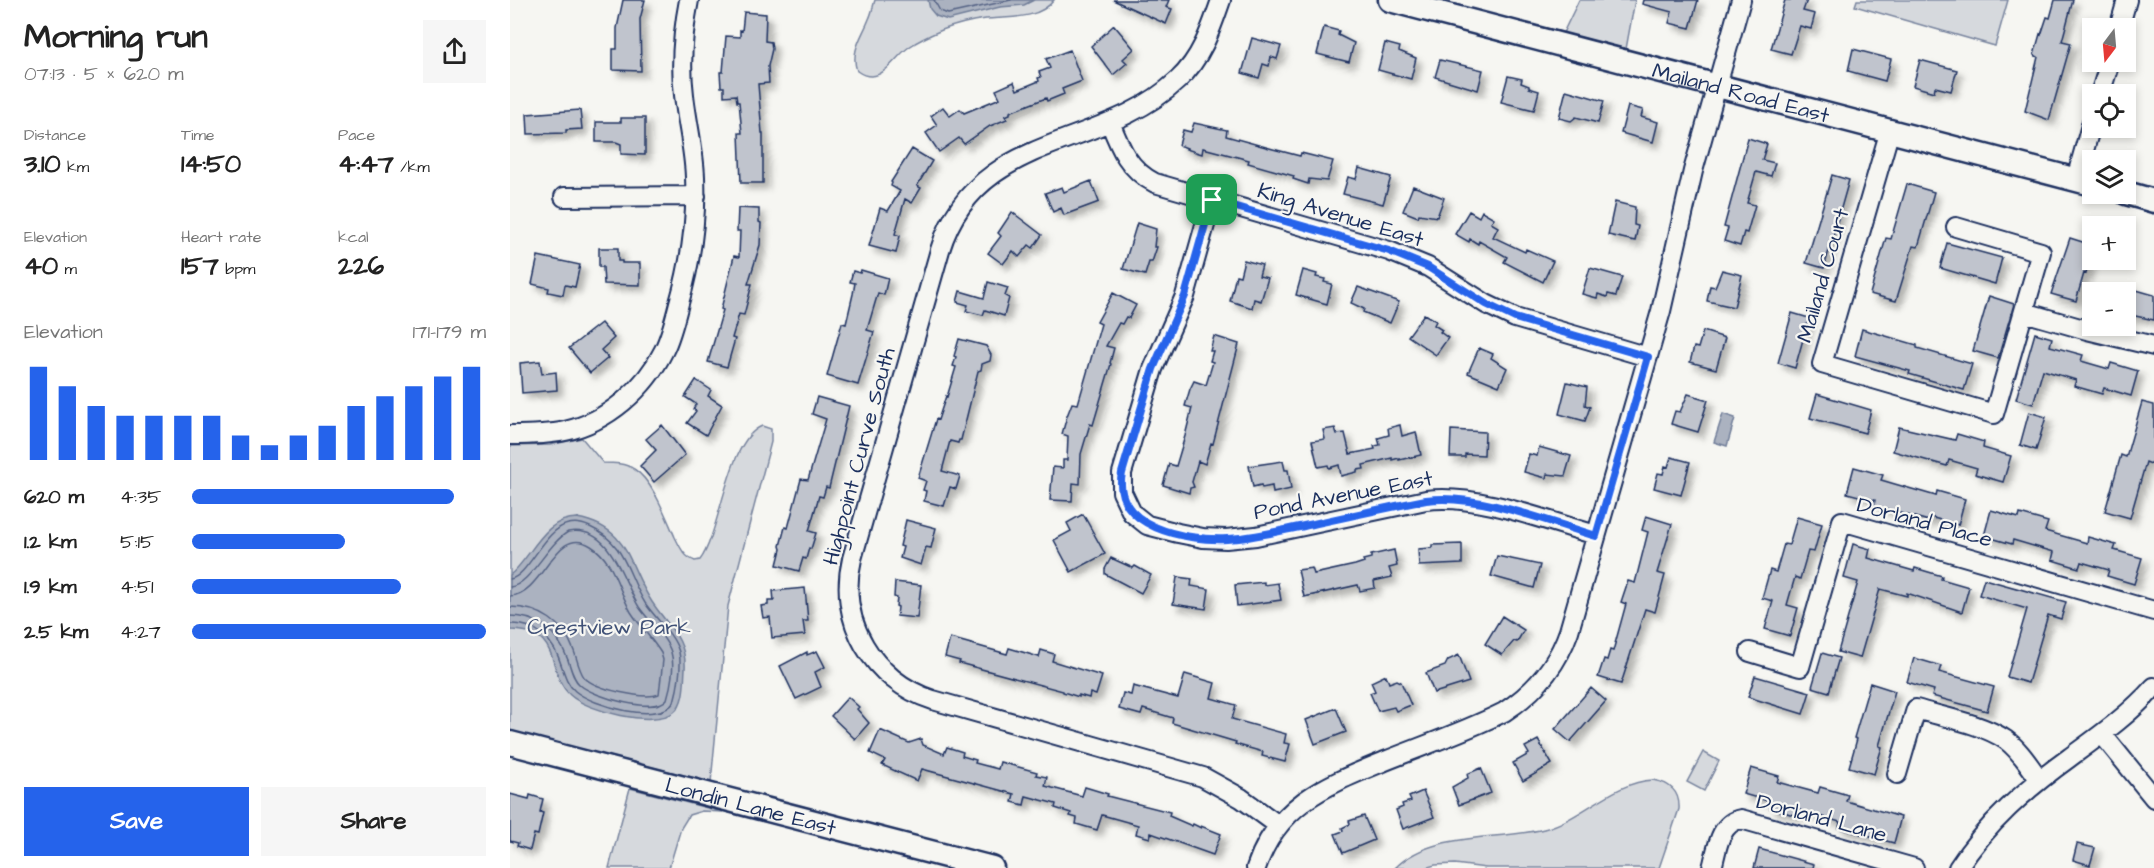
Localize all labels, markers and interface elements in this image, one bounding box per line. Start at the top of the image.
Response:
text: Morning run [24,14,208,60]
north arrow [2082,18,2136,72]
map controls [2082,18,2136,336]
button: share [423,20,486,83]
street label: Mailand Road East [1649,55,1833,132]
text: 07:13 · 5 × 620 m [24,60,184,88]
button: locate [2082,84,2136,138]
text: Distance [24,124,86,146]
text: Time [181,124,215,146]
text: Pace [338,124,375,146]
text: 3.10 [24,146,61,182]
text: 14:50 [181,146,241,182]
text: 4:47 [338,146,394,182]
button: layers [2082,150,2136,204]
text: km [61,156,89,178]
text: /km [394,156,430,178]
pin [1186,174,1237,225]
street label: King Avenue East [1253,175,1428,256]
icon: arrive [1195,183,1228,216]
street label: Mailand Court [1789,204,1857,346]
button: + [2082,216,2136,270]
text: Elevation [24,226,87,248]
text: Heart rate [181,226,261,248]
text: kcal [338,226,369,248]
text: 40 [24,248,58,284]
text: 157 [181,248,219,284]
text: 226 [338,248,384,284]
text: m [58,258,77,280]
text: bpm [219,258,255,280]
button: − [2082,282,2136,336]
text: Elevation [24,318,103,346]
text: 171–179 m [413,318,486,346]
street label: Highpoint Curve South [815,344,904,569]
street label: Pond Avenue East [1251,463,1436,528]
text: 620 m [24,483,84,511]
text: 4:35 [120,483,161,511]
street label: Dorland Place [1853,489,1996,555]
text: 1.2 km [24,528,77,556]
text: 5:15 [120,528,154,556]
text: 1.9 km [24,573,77,601]
text: 4:51 [120,573,154,601]
park label: Crestview Park [527,612,691,643]
text: 2.5 km [24,618,88,646]
text: 4:27 [120,618,161,646]
street label: Londin Lane East [662,770,840,844]
street label: Dorland Lane [1753,786,1890,851]
button: Save [24,787,249,856]
button: Share [261,787,486,856]

